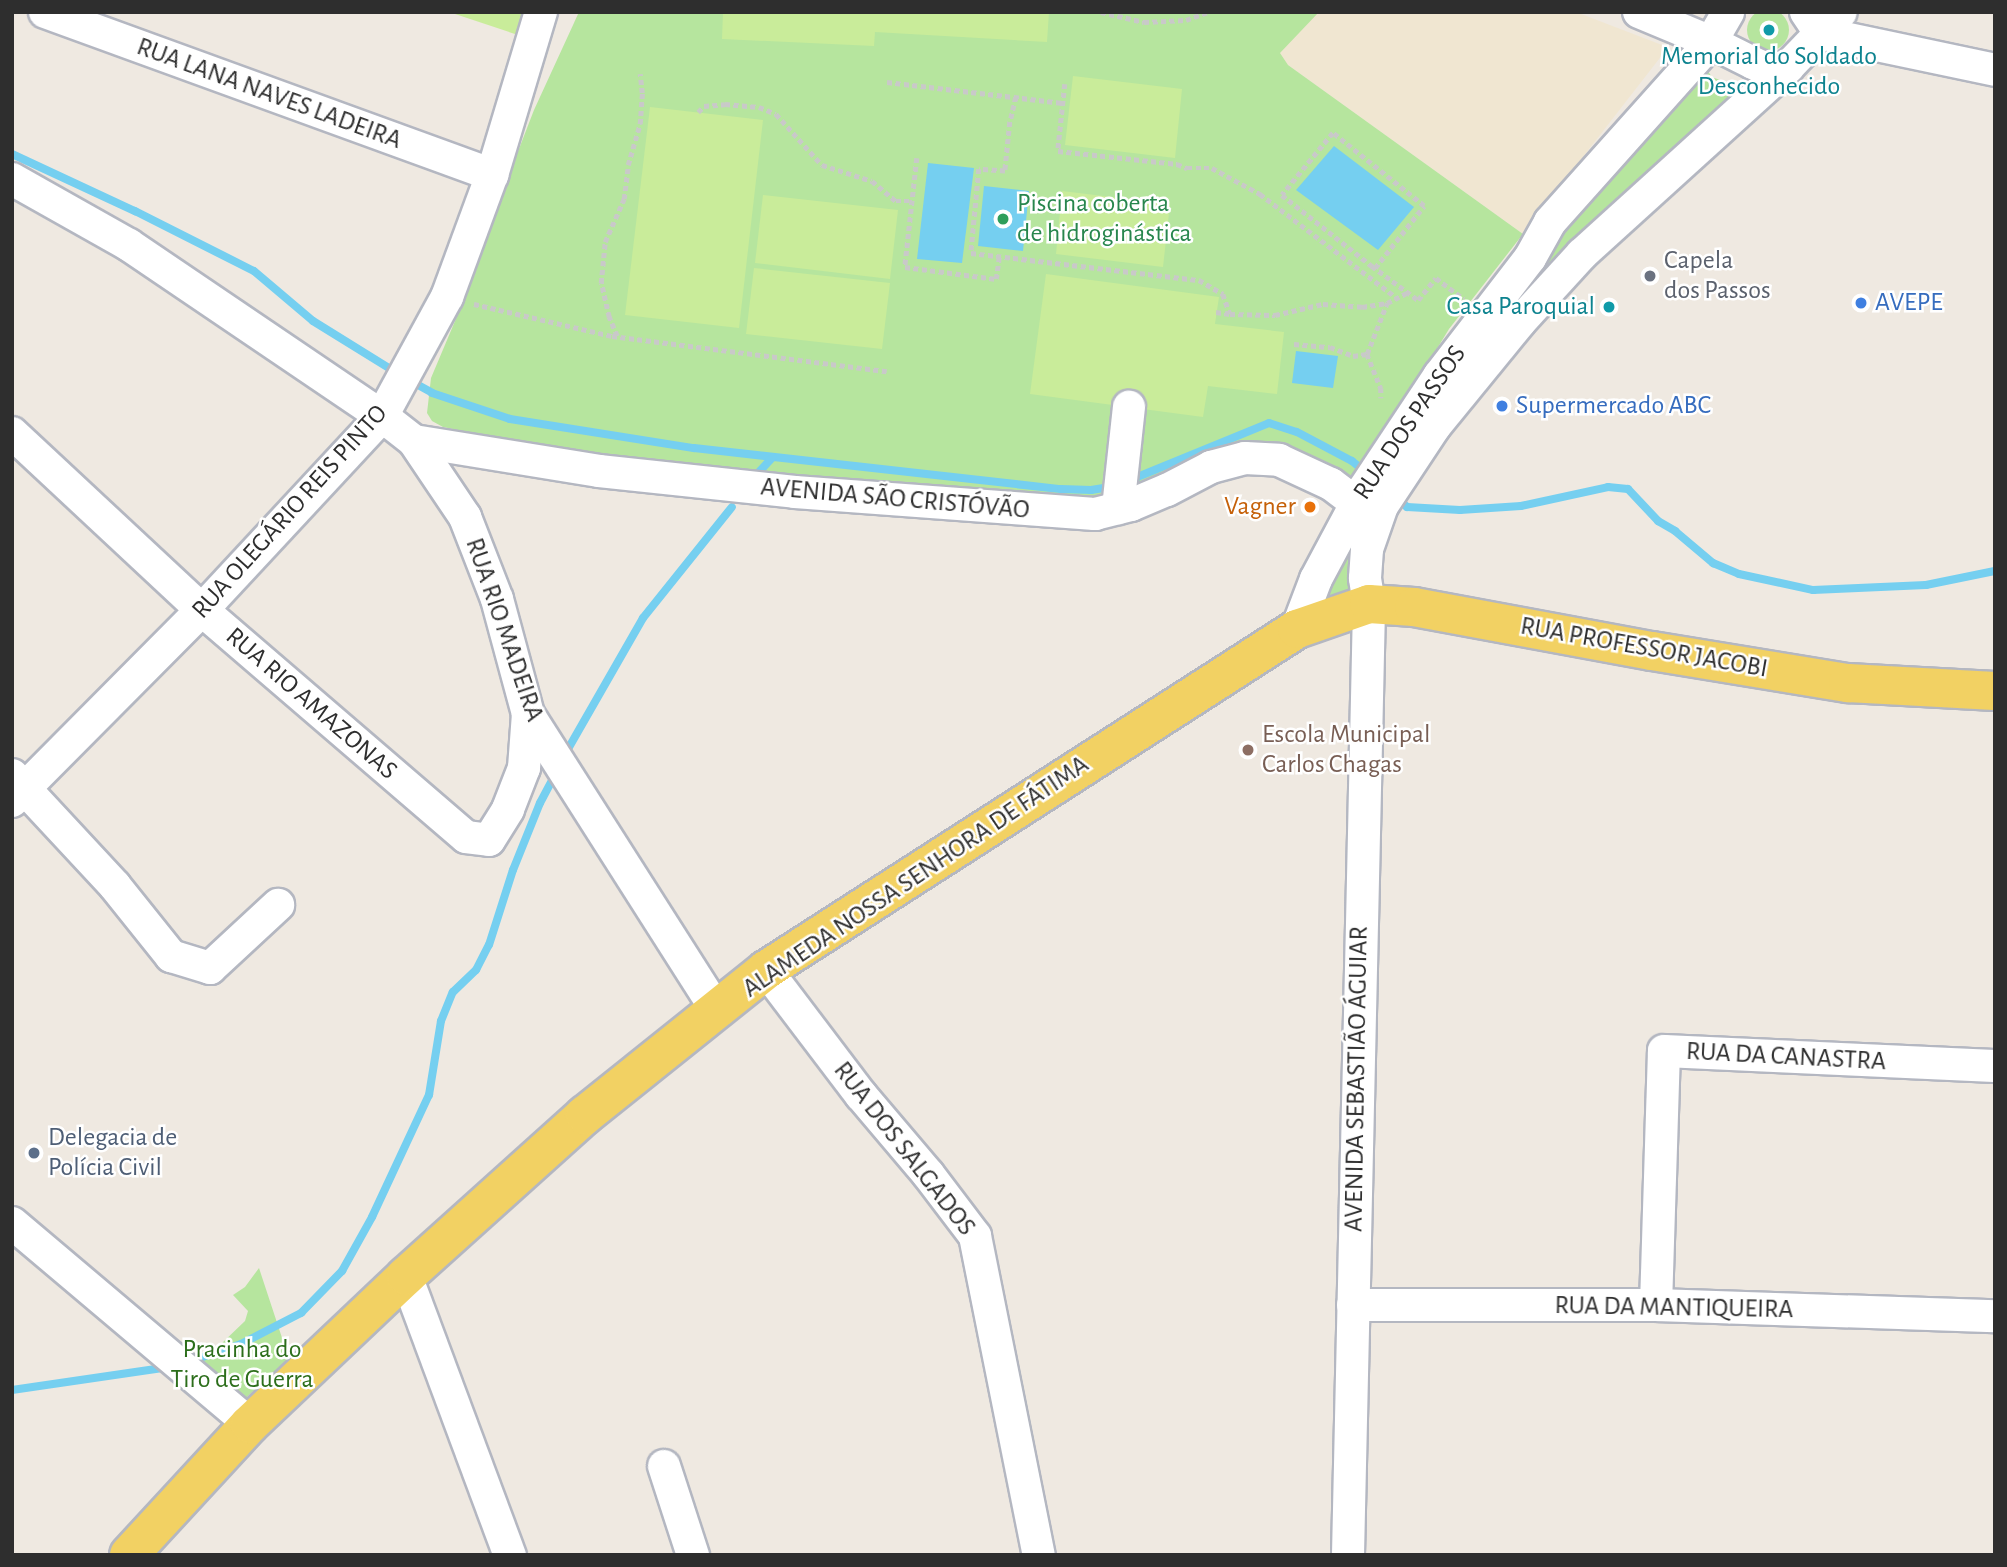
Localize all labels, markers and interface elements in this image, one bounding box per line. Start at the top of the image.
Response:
marker: Memorial do Soldado Desconhecido [1761,22,1777,38]
street label: RUA LANA NAVES LADEIRA [132,32,406,156]
place label: Memorial do Soldado Desconhecido [1661,41,1877,102]
place label: Piscina coberta de hidroginástica [1017,188,1192,249]
marker: Piscina coberta de hidroginástica [995,211,1011,227]
place label: Capela dos Passos [1664,245,1771,306]
marker: Capela dos Passos [1642,268,1658,284]
place label: AVEPE [1875,287,1943,319]
place label: Casa Paroquial [1447,291,1595,323]
marker: AVEPE [1853,295,1869,311]
marker: Casa Paroquial [1601,299,1617,315]
street label: RUA DOS PASSOS [1347,340,1473,506]
place label: Supermercado ABC [1516,390,1711,422]
street label: RUA OLEGÁRIO REIS PINTO [186,398,394,626]
marker: Supermercado ABC [1494,398,1510,414]
street label: AVENIDA SÃO CRISTÓVÃO [759,472,1031,526]
place label: Vagner [1224,491,1296,523]
marker: Vagner [1302,499,1318,515]
street label: RUA RIO MADEIRA [458,534,550,726]
street label: RUA PROFESSOR JACOBI [1518,611,1770,685]
street label: RUA RIO AMAZONAS [219,621,403,787]
place label: Escola Municipal Carlos Chagas [1262,719,1430,780]
marker: Escola Municipal Carlos Chagas [1240,742,1256,758]
street label: ALAMEDA NOSSA SENHORA DE FÁTIMA [737,749,1095,1005]
street label: AVENIDA SEBASTIÃO ÁGUIAR [1339,926,1375,1232]
street label: RUA DA CANASTRA [1685,1036,1887,1078]
street label: RUA DOS SALGADOS [826,1056,982,1242]
place label: Delegacia de Polícia Civil [48,1122,177,1184]
marker: Delegacia de Polícia Civil [26,1145,42,1161]
street label: RUA DA MANTIQUEIRA [1554,1290,1794,1326]
park label: Pracinha do Tiro de Guerra [170,1334,314,1396]

